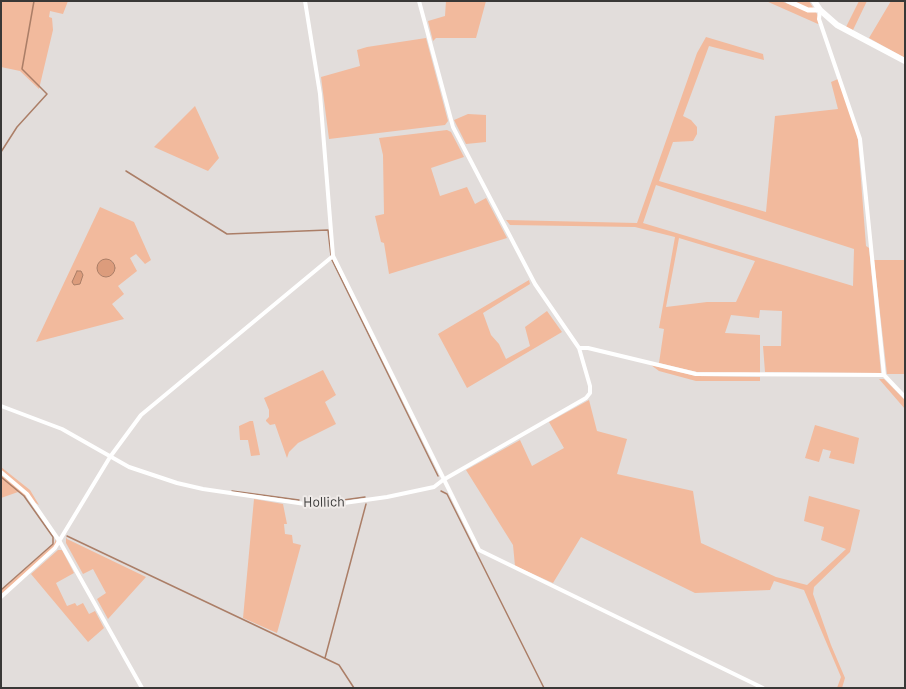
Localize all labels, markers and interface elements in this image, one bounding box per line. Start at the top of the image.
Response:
street label: Hollich [303,493,345,511]

